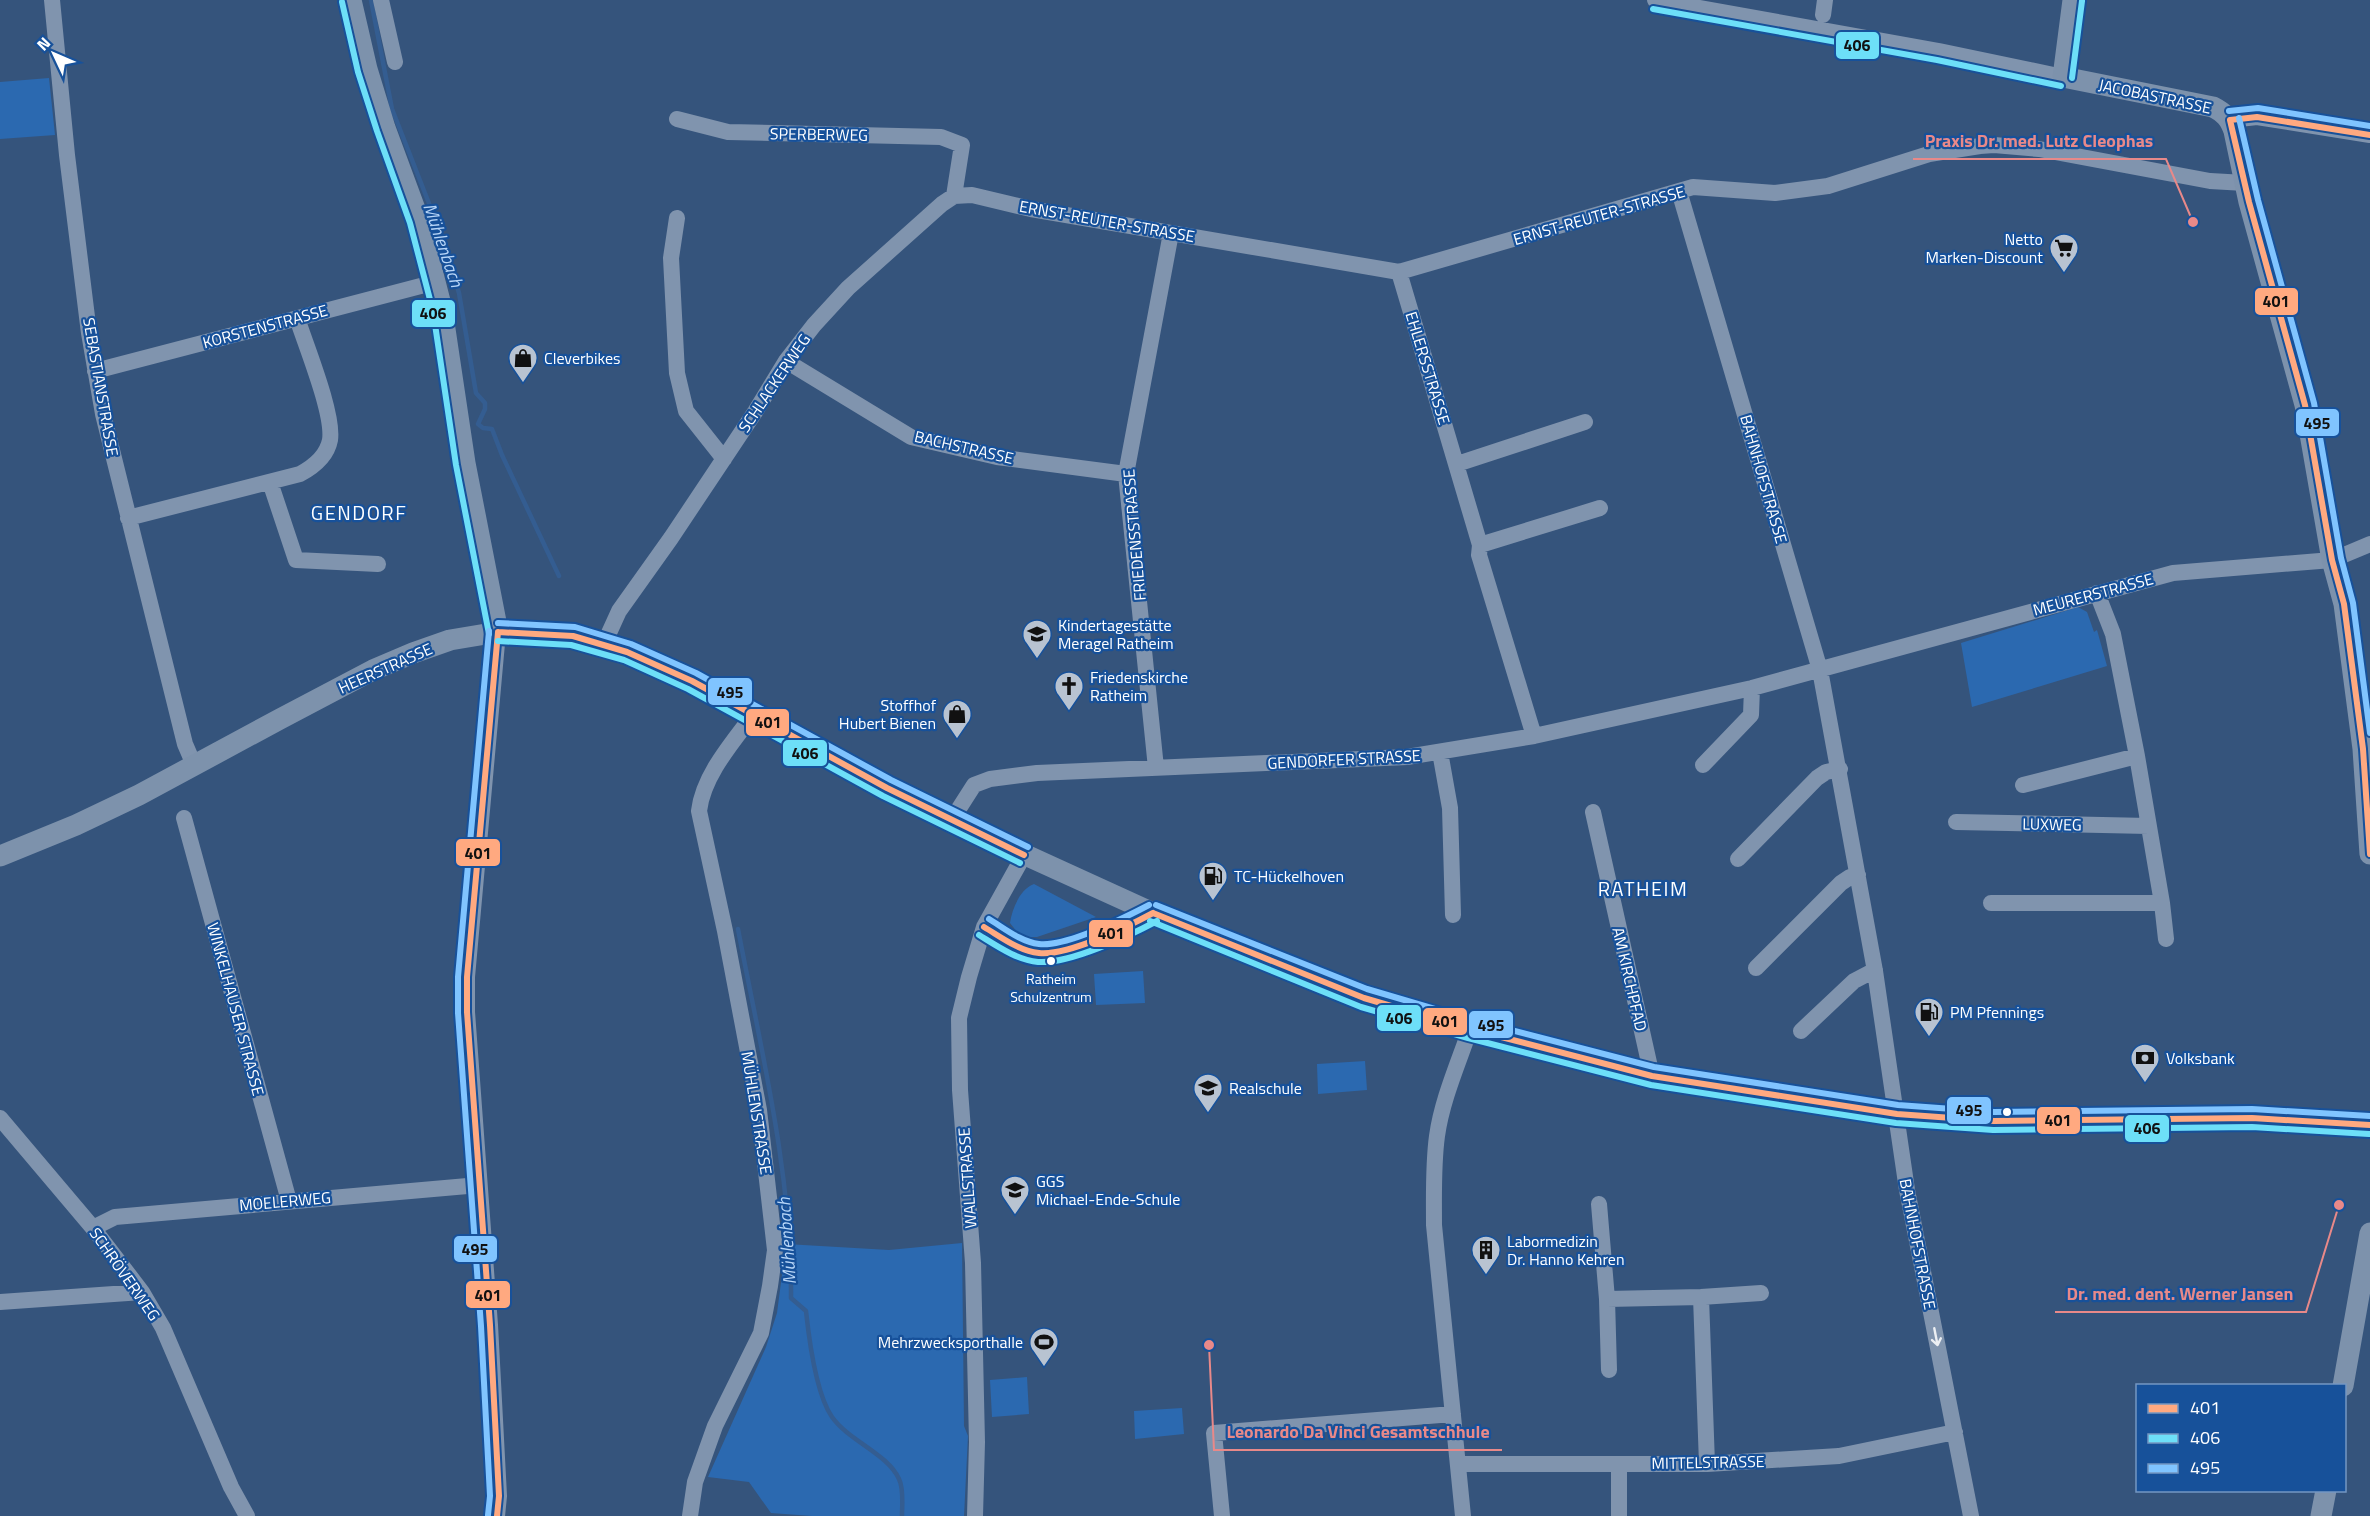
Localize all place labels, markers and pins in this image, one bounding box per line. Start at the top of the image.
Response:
callout: Praxis Dr. med. Lutz Cleophas [1913,123,2166,159]
place label: Netto Marken-Discount [1926,227,2043,269]
supermarket icon: Netto Marken-Discount [2048,232,2080,274]
shop icon: Cleverbikes [507,342,539,384]
place label: Cleverbikes [544,346,620,370]
place label: Kindertagestätte Meragel Ratheim [1058,613,1174,655]
school or university icon: Kindertagestätte Meragel Ratheim [1021,618,1053,660]
place label: Friedenskirche Ratheim [1090,665,1188,707]
church icon: Friedenskirche Ratheim [1053,670,1085,712]
place label: Stoffhof Hubert Bienen [839,693,937,735]
shop icon: Stoffhof Hubert Bienen [941,698,973,740]
fuel station icon: TC-Hückelhoven [1197,860,1229,902]
place label: TC-Hückelhoven [1234,864,1344,888]
marker: Ratheim Schulzentrum [1045,955,1057,967]
place label: Ratheim Schulzentrum [1010,968,1092,1007]
fuel station icon: PM Pfennings [1913,996,1945,1038]
place label: PM Pfennings [1950,1000,2044,1024]
bank icon: Volksbank [2129,1042,2161,1084]
place label: Volksbank [2166,1046,2235,1070]
school or university icon: Realschule [1192,1072,1224,1114]
place label: Realschule [1229,1076,1302,1100]
unlabelled marker [2001,1106,2013,1118]
place label: GGS Michael-Ende-Schule [1036,1169,1180,1211]
school or university icon: GGS Michael-Ende-Schule [999,1174,1031,1216]
place label: Labormedizin Dr. Hanno Kehren [1507,1229,1625,1271]
building icon: Labormedizin Dr. Hanno Kehren [1470,1234,1502,1276]
callout: Dr. med. dent. Werner Jansen [2055,1276,2306,1312]
sports icon: Mehrzwecksporthalle [1028,1326,1060,1368]
place label: Mehrzwecksporthalle [878,1330,1023,1354]
callout: Leonardo Da Vinci Gesamtschhule [1214,1414,1502,1450]

